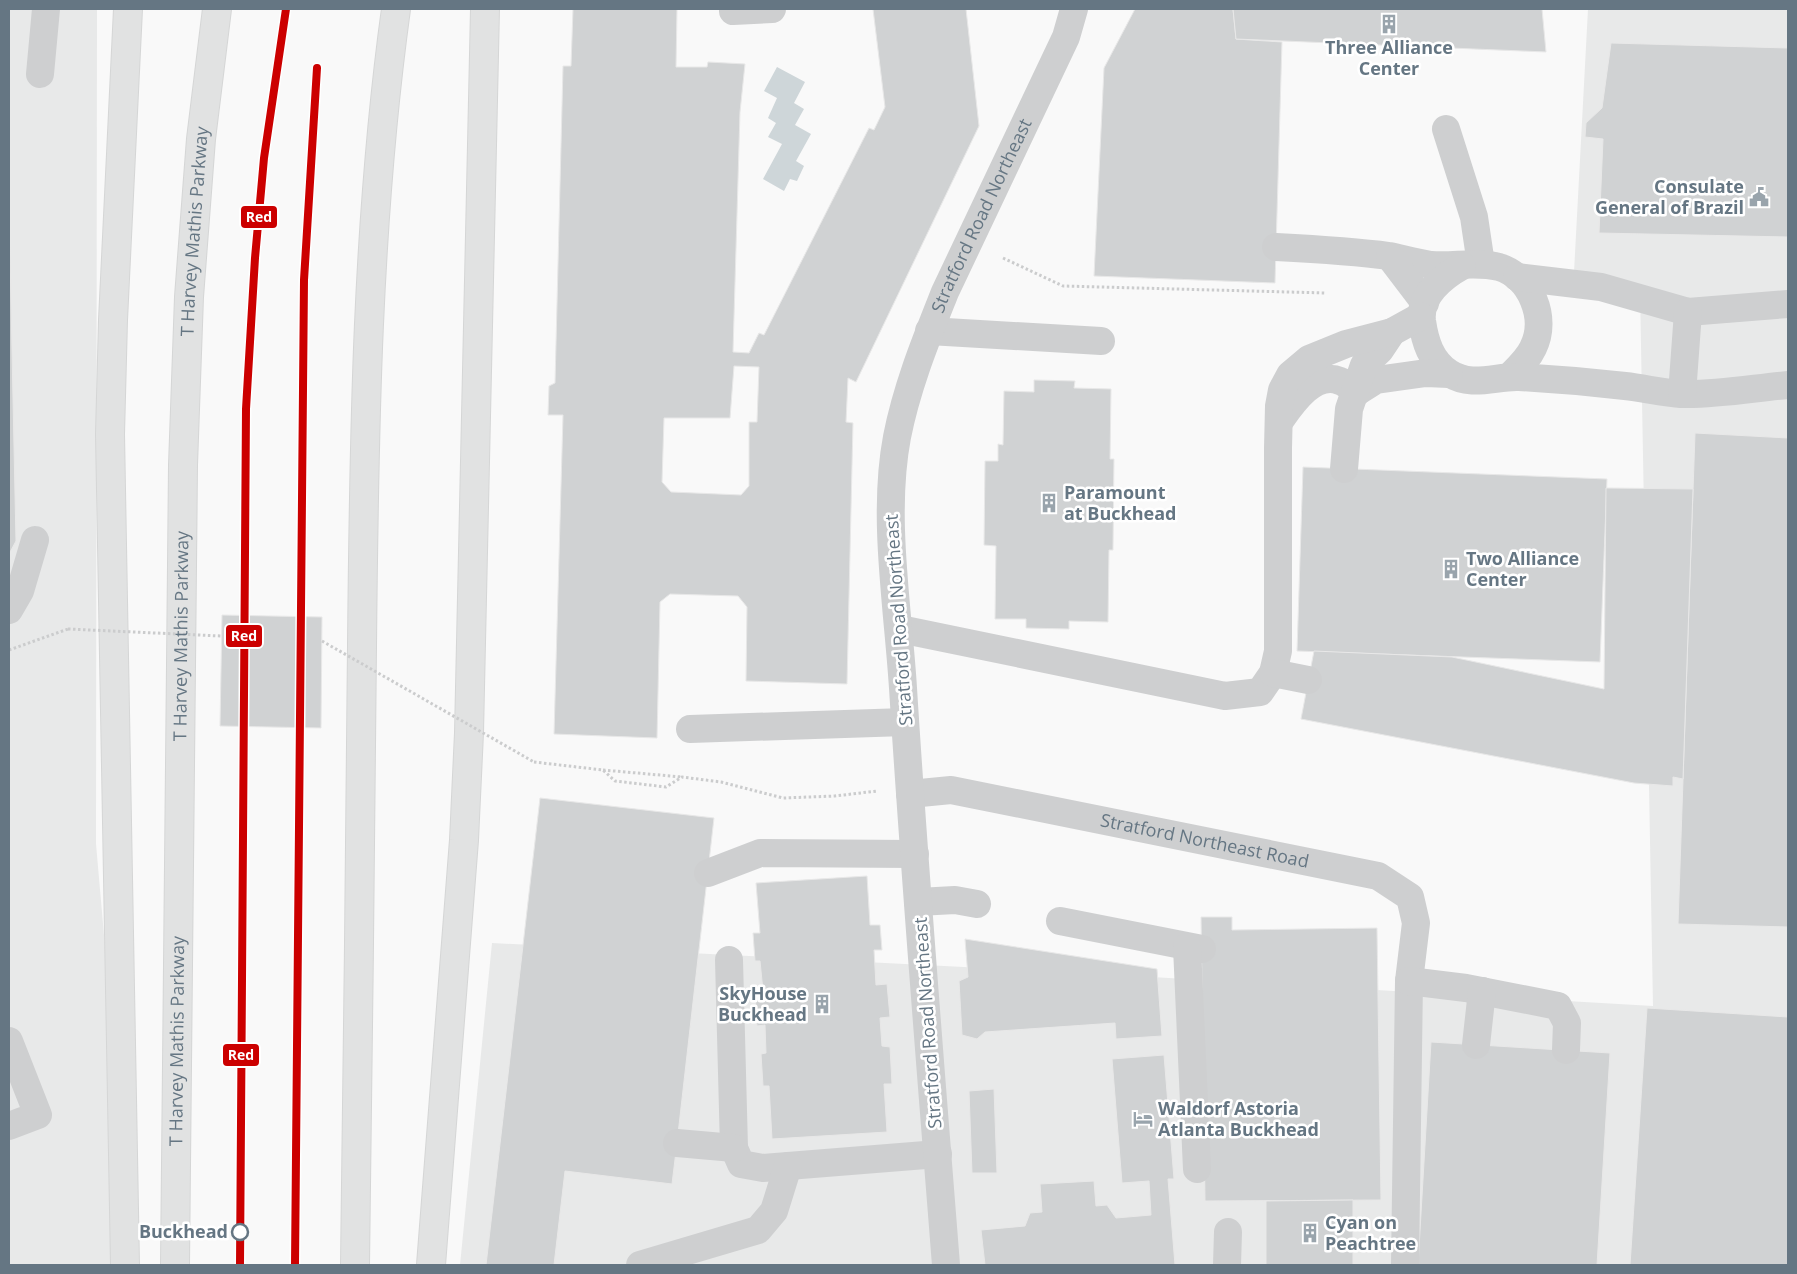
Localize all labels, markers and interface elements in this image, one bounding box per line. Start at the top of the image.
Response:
building icon: Three Alliance Center [1378,13,1400,35]
place label: Three Alliance Center [1325,35,1453,80]
street label: Stratford Road Northeast [925,114,1037,316]
street label: T Harvey Mathis Parkway [175,124,214,337]
place label: Consulate General of Brazil [1595,174,1744,219]
public building icon: Consulate General of Brazil [1748,186,1770,208]
line badge: Red [240,205,278,229]
text: Red [246,207,272,226]
place label: Paramount at Buckhead [1064,480,1176,525]
building icon: Paramount at Buckhead [1038,492,1060,514]
street label: Stratford Road Northeast [879,514,917,727]
street label: T Harvey Mathis Parkway [167,530,193,741]
place label: Two Alliance Center [1466,546,1579,591]
building icon: Two Alliance Center [1440,558,1462,580]
line badge: Red [225,624,263,648]
text: Red [231,626,257,645]
street label: Stratford Northeast Road [1099,807,1311,873]
street label: Stratford Road Northeast [908,917,946,1130]
street label: T Harvey Mathis Parkway [163,935,189,1146]
place label: SkyHouse Buckhead [718,981,807,1026]
building icon: SkyHouse Buckhead [811,993,833,1015]
line badge: Red [222,1043,260,1067]
text: Red [228,1045,254,1064]
place label: Waldorf Astoria Atlanta Buckhead [1158,1096,1319,1141]
hotel icon: Waldorf Astoria Atlanta Buckhead [1132,1108,1154,1130]
place label: Cyan on Peachtree [1325,1210,1416,1255]
place label: Buckhead [139,1219,228,1243]
building icon: Cyan on Peachtree [1299,1222,1321,1244]
marker: Buckhead [231,1223,249,1241]

